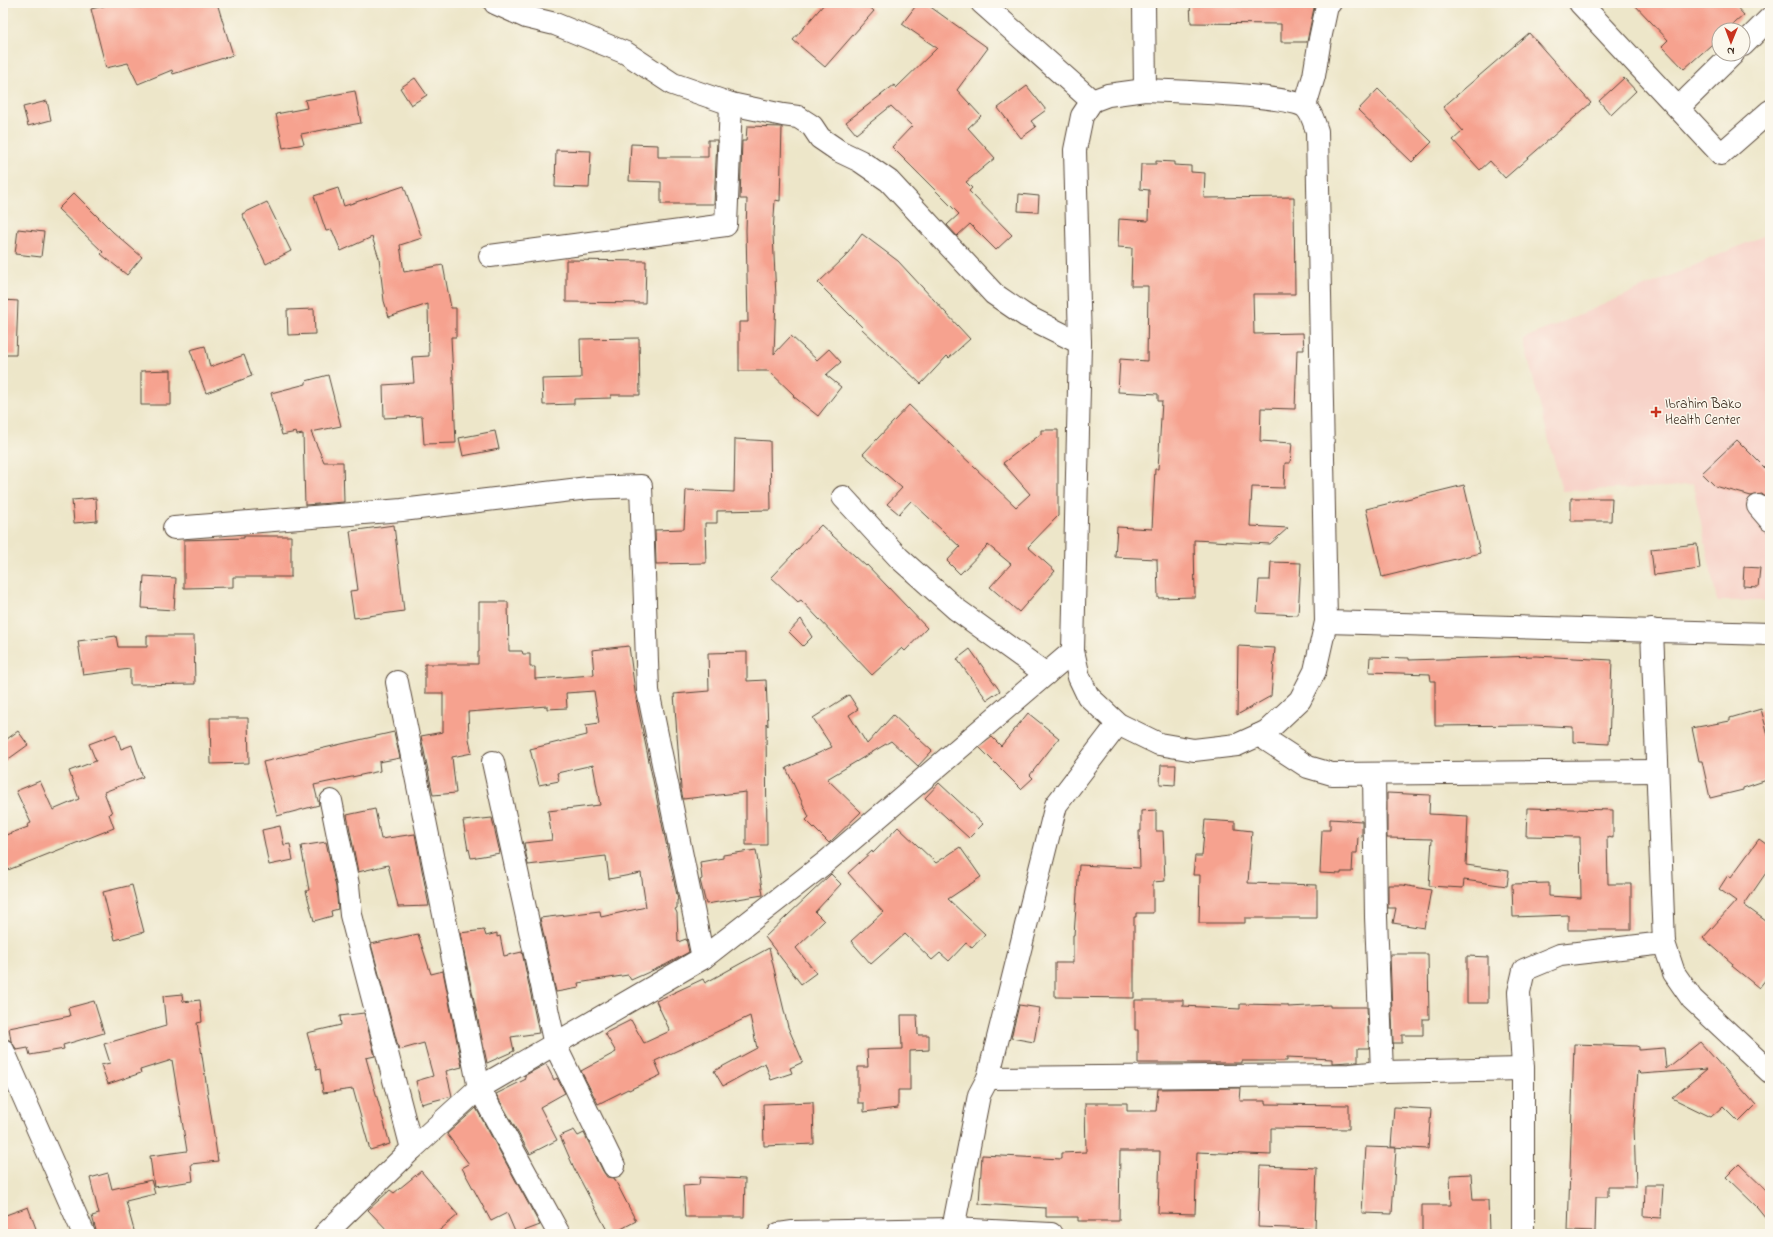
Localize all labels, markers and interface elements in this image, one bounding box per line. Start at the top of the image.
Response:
north arrow [1711,22,1751,62]
text: N [1727,43,1735,59]
place label: Ibrahim Bako Health Center [1665,394,1742,431]
marker: Ibrahim Bako Health Center [1650,406,1662,418]

